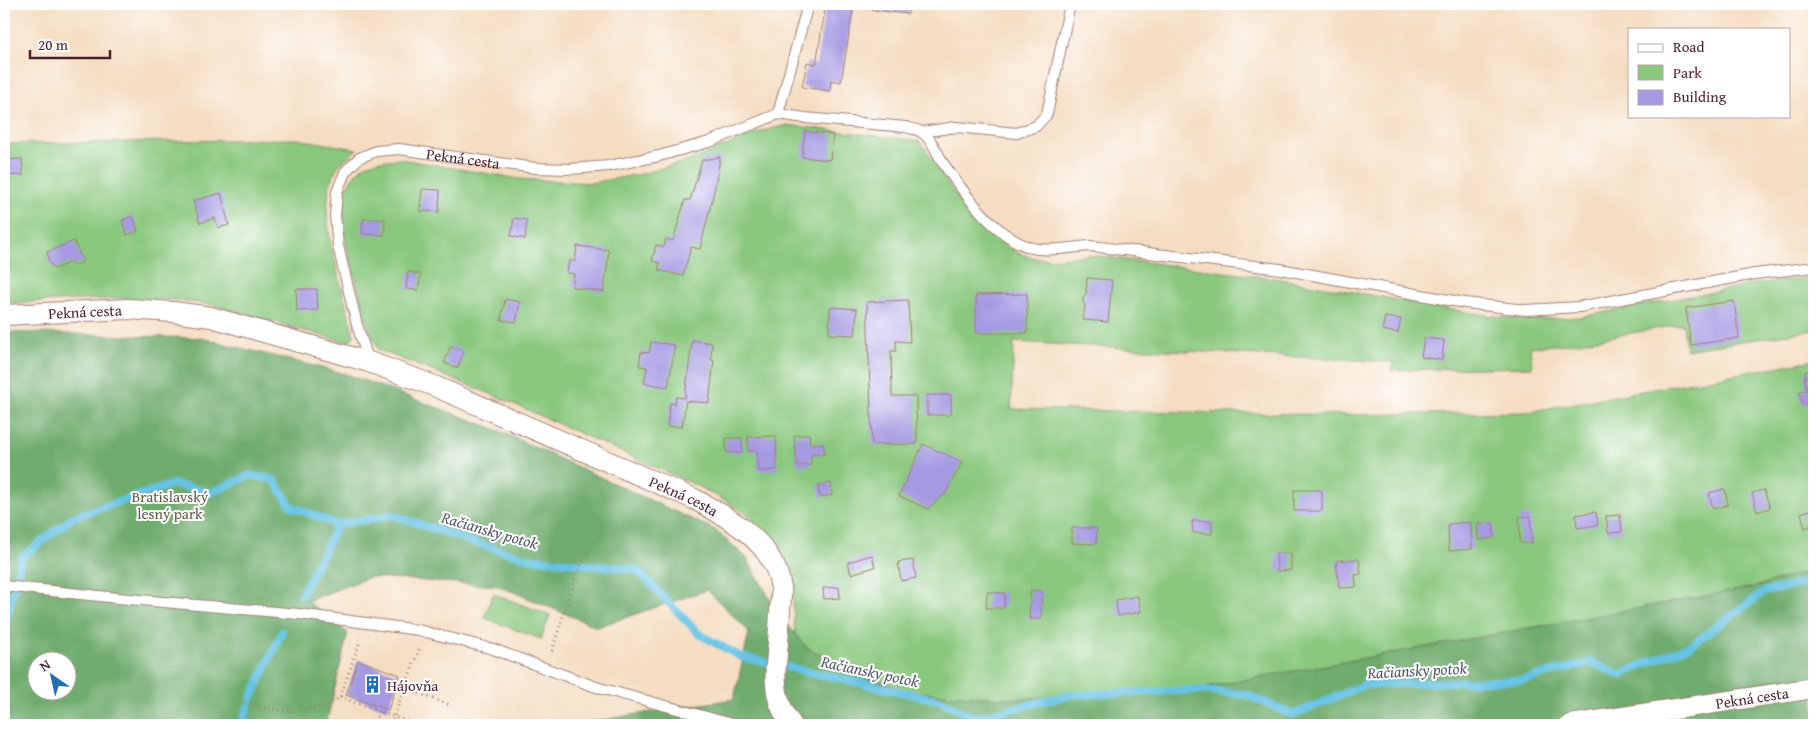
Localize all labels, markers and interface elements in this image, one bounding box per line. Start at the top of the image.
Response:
scale bar [30,28,110,60]
legend [1628,28,1790,118]
text: 20 m [38,34,69,55]
text: Road [1673,36,1704,57]
text: Park [1673,62,1702,83]
text: Building [1673,86,1727,107]
street label: Pekná cesta [425,142,501,173]
street label: Pekná cesta [48,299,122,323]
street label: Pekná cesta [646,470,722,521]
park label: Bratislavský lesný park [132,486,209,524]
water label: Račiansky potok [438,504,542,555]
water label: Račiansky potok [818,649,922,693]
north arrow [28,652,78,702]
text: N [35,654,55,676]
water label: Račiansky potok [1366,655,1468,685]
building icon: Hájovňa [363,675,383,695]
place label: Hájovňa [387,675,438,696]
street label: Pekná cesta [1714,682,1790,713]

